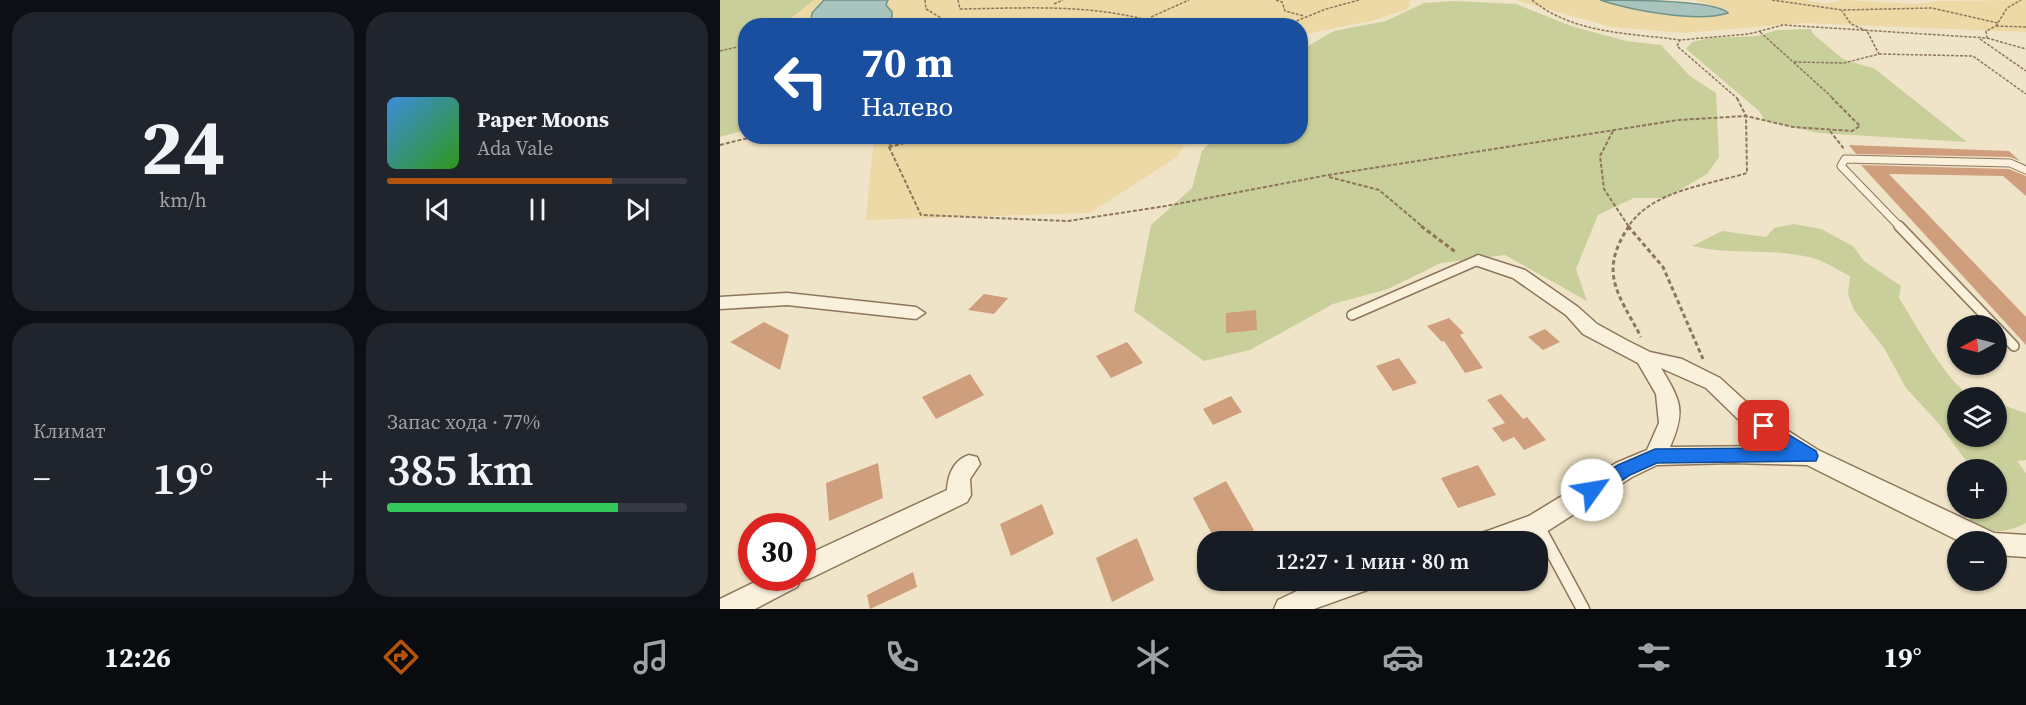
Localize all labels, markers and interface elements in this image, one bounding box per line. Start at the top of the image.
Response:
text: 70 m [861,33,954,91]
icon: left [762,42,840,120]
text: Налево [861,88,953,125]
text: 24 [141,93,225,200]
text: Paper Moons [477,104,609,134]
text: Ada Vale [477,134,553,162]
text: km/h [159,186,207,214]
icon: previous [421,193,454,226]
icon: pause [521,193,554,226]
icon: next [621,193,654,226]
north arrow [1947,315,2007,375]
map controls [1947,315,2007,591]
button: layers [1947,387,2007,447]
pin [1738,400,1789,451]
text: Запас хода · 77% [387,408,540,436]
icon: arrive [1747,409,1780,442]
text: Климат [33,417,106,445]
text: 385 km [387,438,534,500]
text: 19° [152,447,214,509]
text: − [33,456,51,501]
text: + [316,456,333,501]
position arrow [1560,458,1624,522]
button: + [1947,459,2007,519]
speed limit sign: 30 [738,513,816,591]
button: − [1947,531,2007,591]
text: 12:27 · 1 мин · 80 m [1276,546,1470,576]
icon: directions [380,636,422,678]
icon: music [630,636,672,678]
icon: phone [881,636,923,678]
icon: climate [1132,636,1174,678]
icon: car [1382,636,1424,678]
icon: filters [1633,636,1675,678]
text: 12:26 [104,639,171,676]
text: 19° [1883,639,1922,676]

